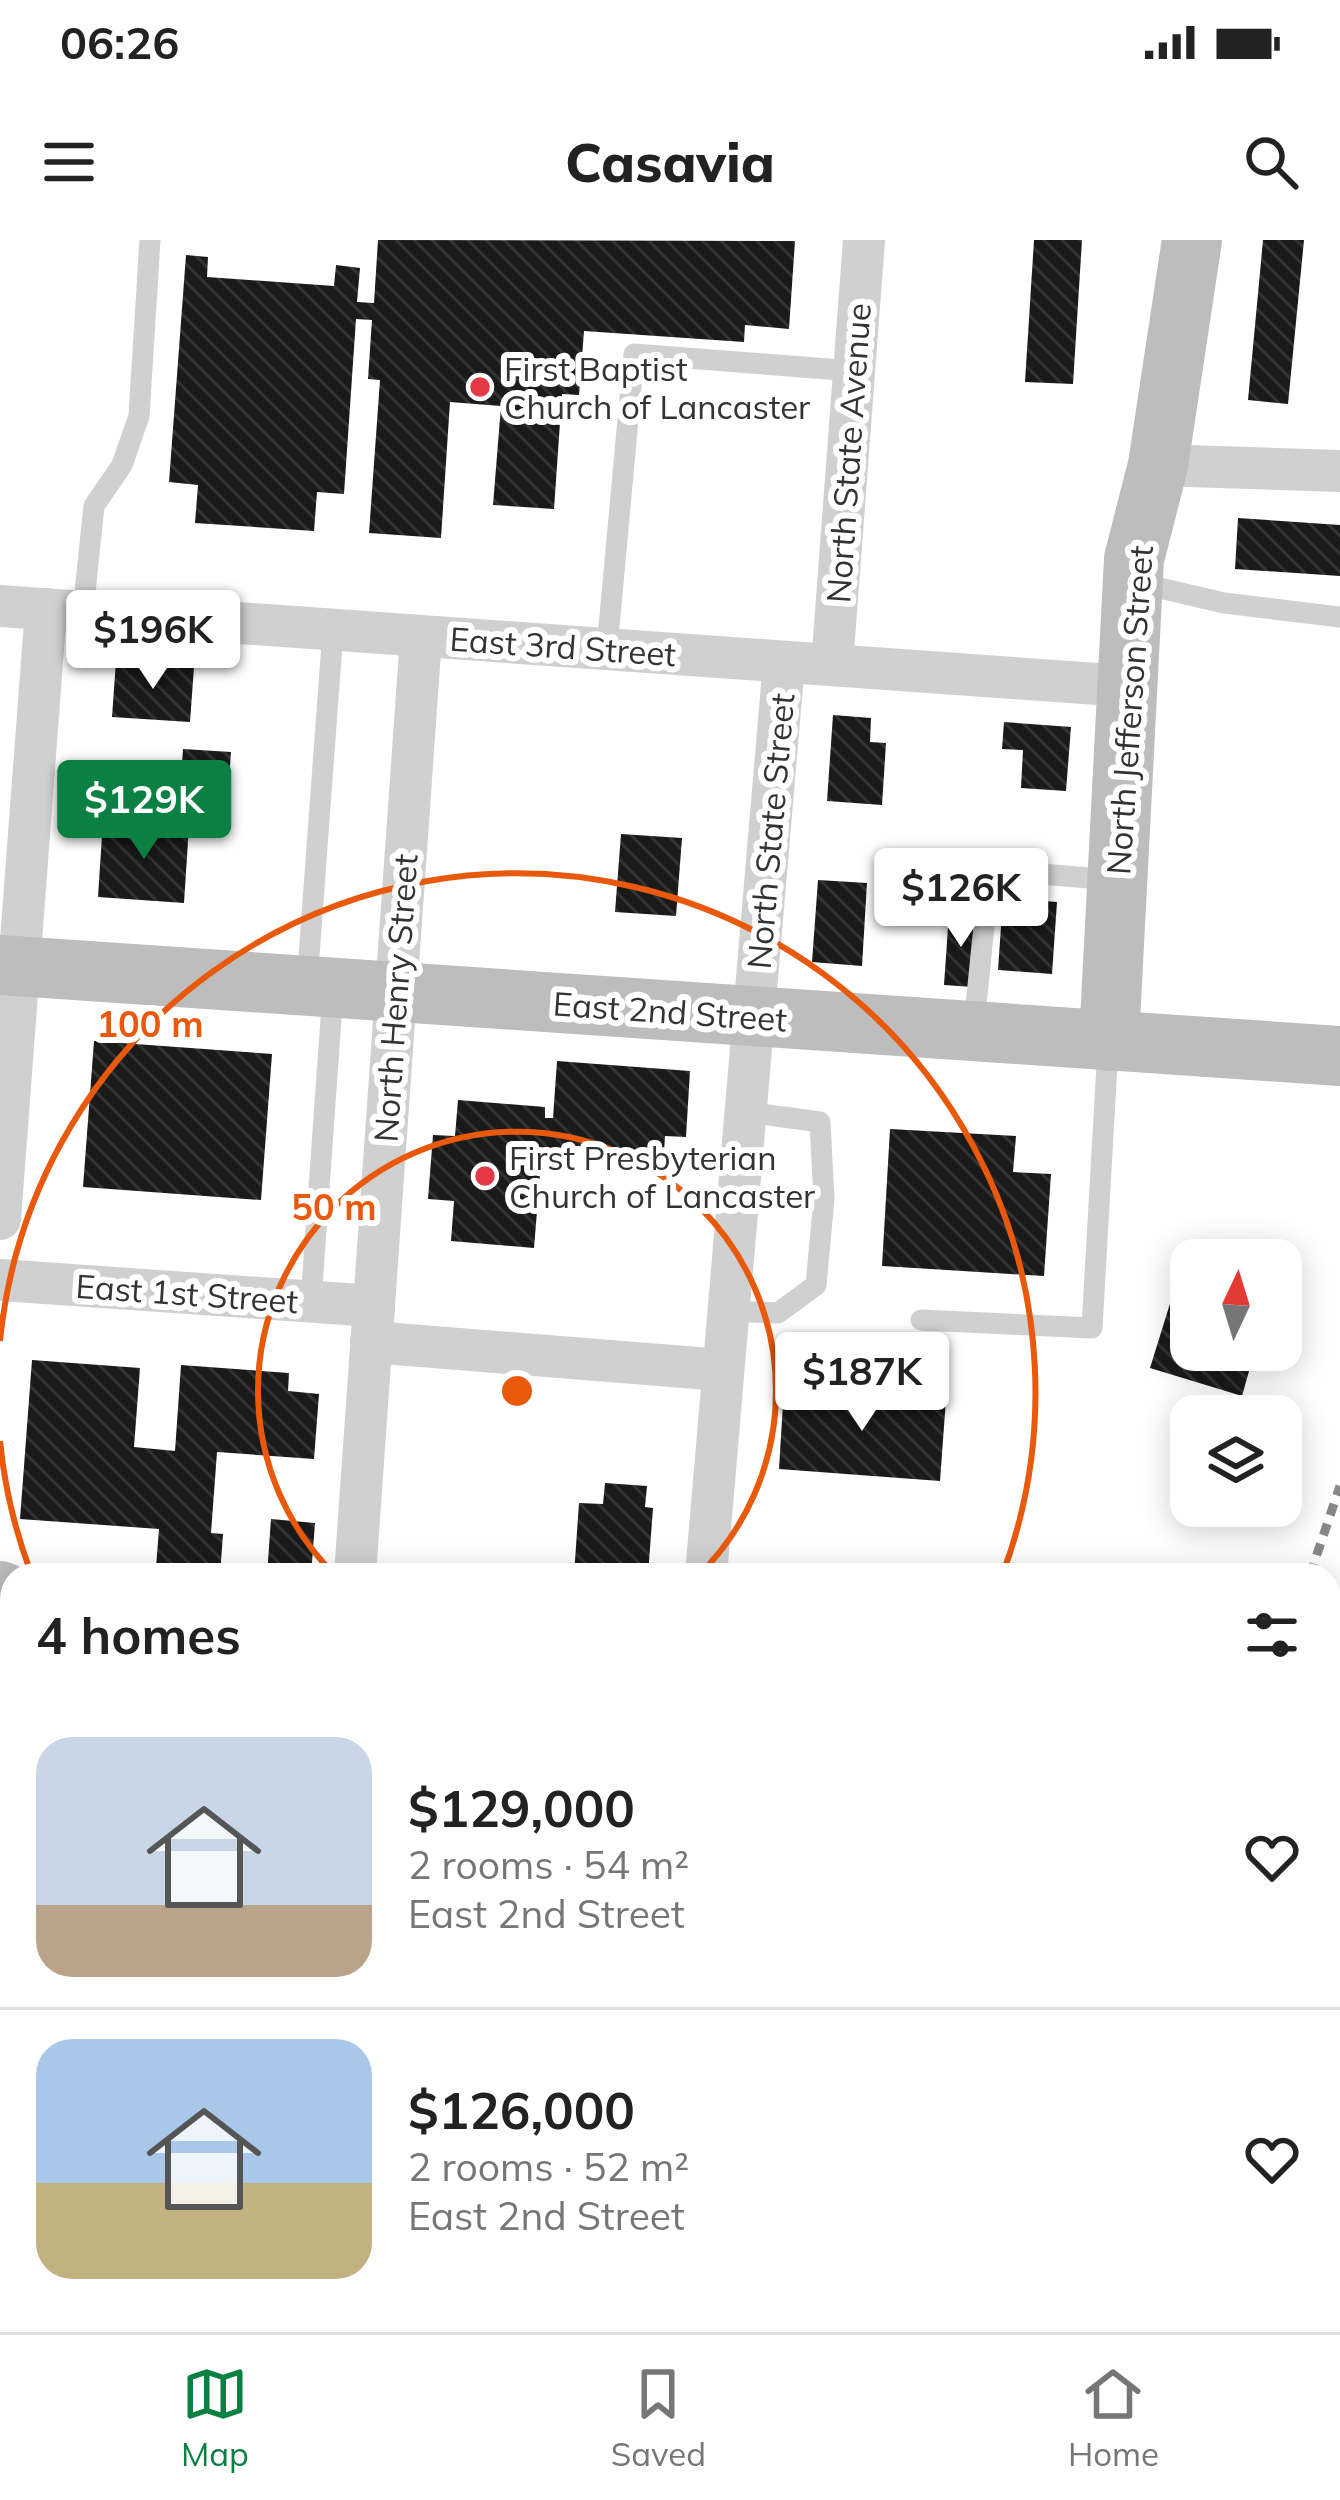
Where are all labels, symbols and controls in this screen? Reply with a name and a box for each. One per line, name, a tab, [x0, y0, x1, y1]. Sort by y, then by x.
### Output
text: 06:26	[60, 14, 179, 70]
text: Casavia	[565, 128, 775, 196]
icon: menu	[36, 129, 102, 195]
icon: search	[1238, 129, 1304, 195]
street label: North State Avenue	[817, 302, 879, 604]
place label: First Baptist Church of Lancaster	[504, 348, 810, 427]
marker: First Baptist Church of Lancaster	[467, 374, 493, 400]
street label: North Jefferson Street	[1097, 544, 1161, 876]
pin: $196K	[69, 590, 237, 692]
text: $196K	[93, 604, 213, 653]
street label: East 3rd Street	[449, 618, 677, 674]
street label: North State Street	[738, 691, 802, 971]
pin: $129K	[60, 760, 228, 862]
text: $129K	[84, 774, 204, 823]
pin: $126K	[877, 848, 1045, 950]
street label: North Henry Street	[364, 853, 426, 1143]
text: $126K	[901, 862, 1021, 911]
street label: East 2nd Street	[552, 982, 788, 1040]
text: 100 m	[96, 1001, 204, 1046]
place label: First Presbyterian Church of Lancaster	[509, 1137, 815, 1216]
marker: First Presbyterian Church of Lancaster	[472, 1163, 498, 1189]
text: 50 m	[291, 1184, 377, 1229]
north arrow	[1170, 1239, 1302, 1371]
map controls	[1170, 1239, 1302, 1527]
street label: East 1st Street	[74, 1265, 300, 1321]
pin: $187K	[778, 1332, 946, 1434]
text: $187K	[802, 1346, 922, 1395]
centre of rings	[496, 1370, 538, 1412]
button: layers	[1170, 1395, 1302, 1527]
icon: filters	[1239, 1602, 1305, 1668]
text: 4 homes	[36, 1603, 241, 1667]
text: $129,000	[408, 1776, 635, 1840]
icon: home	[132, 1785, 276, 1929]
icon: heart	[1239, 1824, 1305, 1890]
text: 2 rooms · 54 m²	[408, 1840, 689, 1889]
text: East 2nd Street	[408, 1889, 685, 1938]
text: $126,000	[408, 2078, 635, 2142]
icon: home	[132, 2087, 276, 2231]
icon: heart	[1239, 2126, 1305, 2192]
text: 2 rooms · 52 m²	[408, 2142, 689, 2191]
text: East 2nd Street	[408, 2191, 685, 2240]
tab: Map	[181, 2361, 249, 2474]
tab: Saved	[611, 2361, 706, 2474]
tab: Home	[1068, 2361, 1159, 2474]

